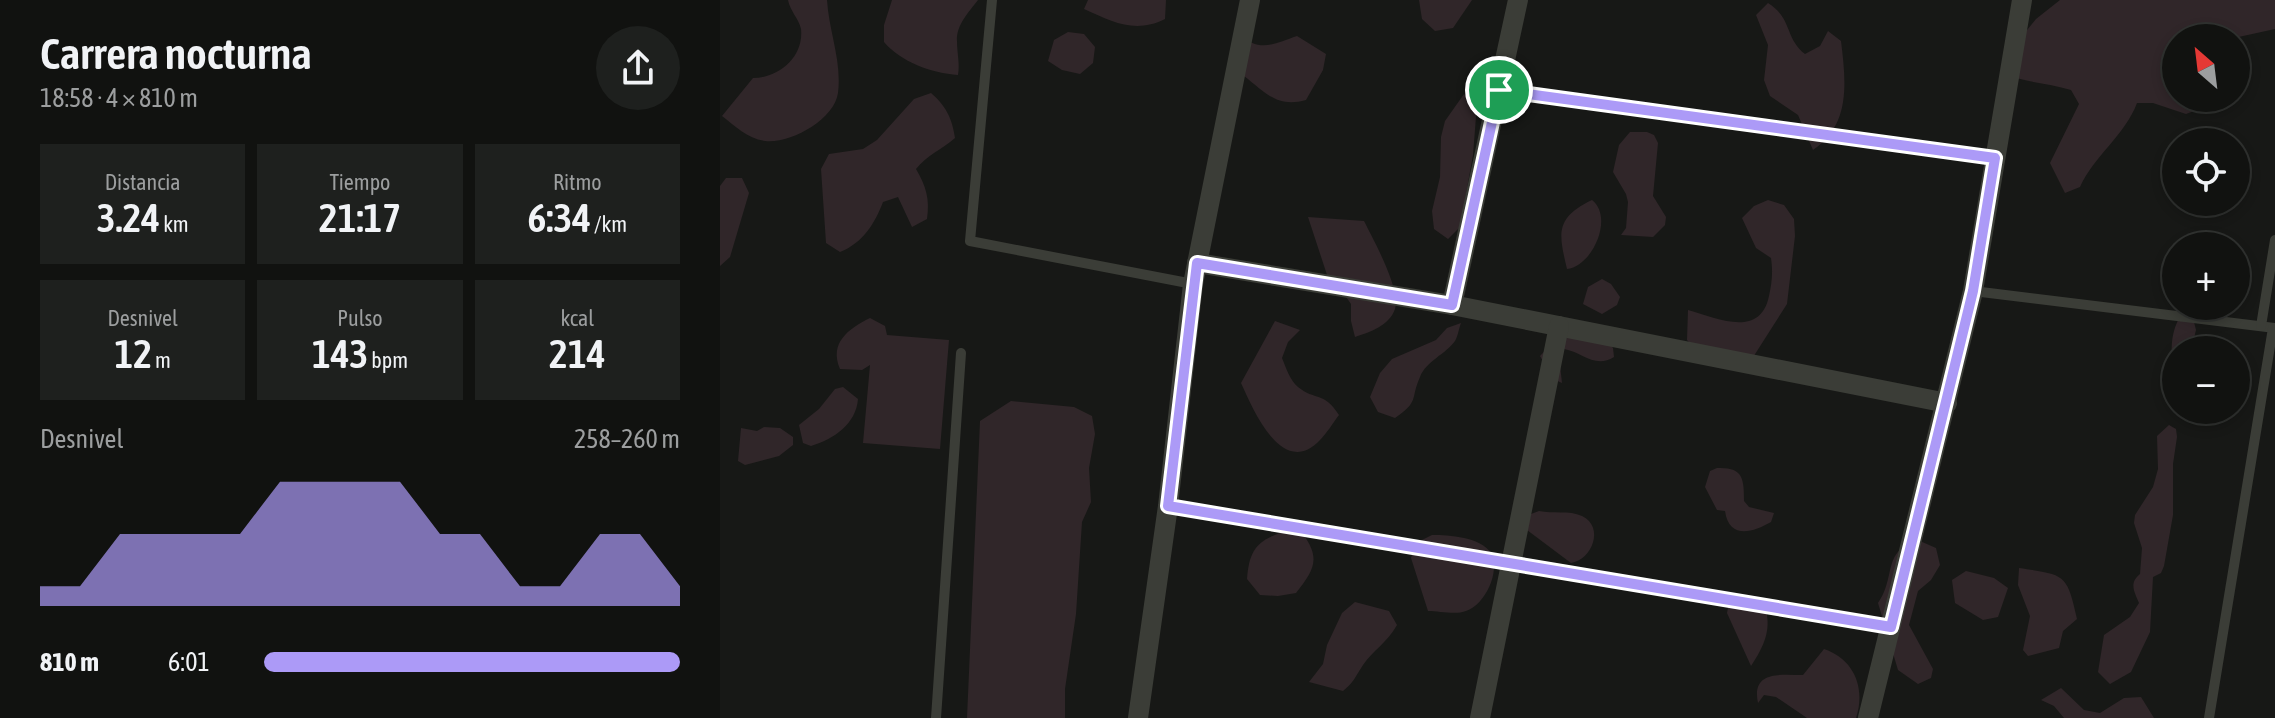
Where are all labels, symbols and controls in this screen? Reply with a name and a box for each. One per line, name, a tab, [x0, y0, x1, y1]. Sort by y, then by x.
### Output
north arrow	[2162, 24, 2250, 112]
map controls	[2162, 24, 2250, 424]
button: share	[596, 26, 680, 110]
text: Carrera nocturna	[40, 28, 312, 78]
pin	[1465, 56, 1533, 124]
icon: arrive	[1477, 68, 1521, 112]
text: 18:58 · 4 × 810 m	[40, 83, 198, 113]
button: locate	[2162, 128, 2250, 216]
text: Distancia	[105, 169, 181, 195]
text: Tiempo	[330, 169, 390, 195]
text: Ritmo	[553, 169, 602, 195]
text: 3.24	[97, 195, 160, 240]
text: 21:17	[319, 195, 401, 240]
text: 6:34	[528, 195, 591, 240]
text: km	[160, 211, 189, 237]
text: /km	[591, 211, 627, 237]
button: +	[2162, 232, 2250, 320]
text: Desnivel	[107, 305, 178, 331]
text: Pulso	[337, 305, 383, 331]
text: kcal	[561, 305, 594, 331]
text: 12	[114, 331, 152, 376]
text: 143	[312, 331, 368, 376]
text: 214	[549, 331, 606, 376]
button: −	[2162, 336, 2250, 424]
text: m	[152, 347, 171, 373]
text: bpm	[368, 347, 408, 373]
text: Desnivel	[40, 424, 123, 454]
text: 258–260 m	[574, 424, 680, 454]
text: 810 m	[40, 647, 99, 677]
text: 6:01	[168, 647, 210, 677]

